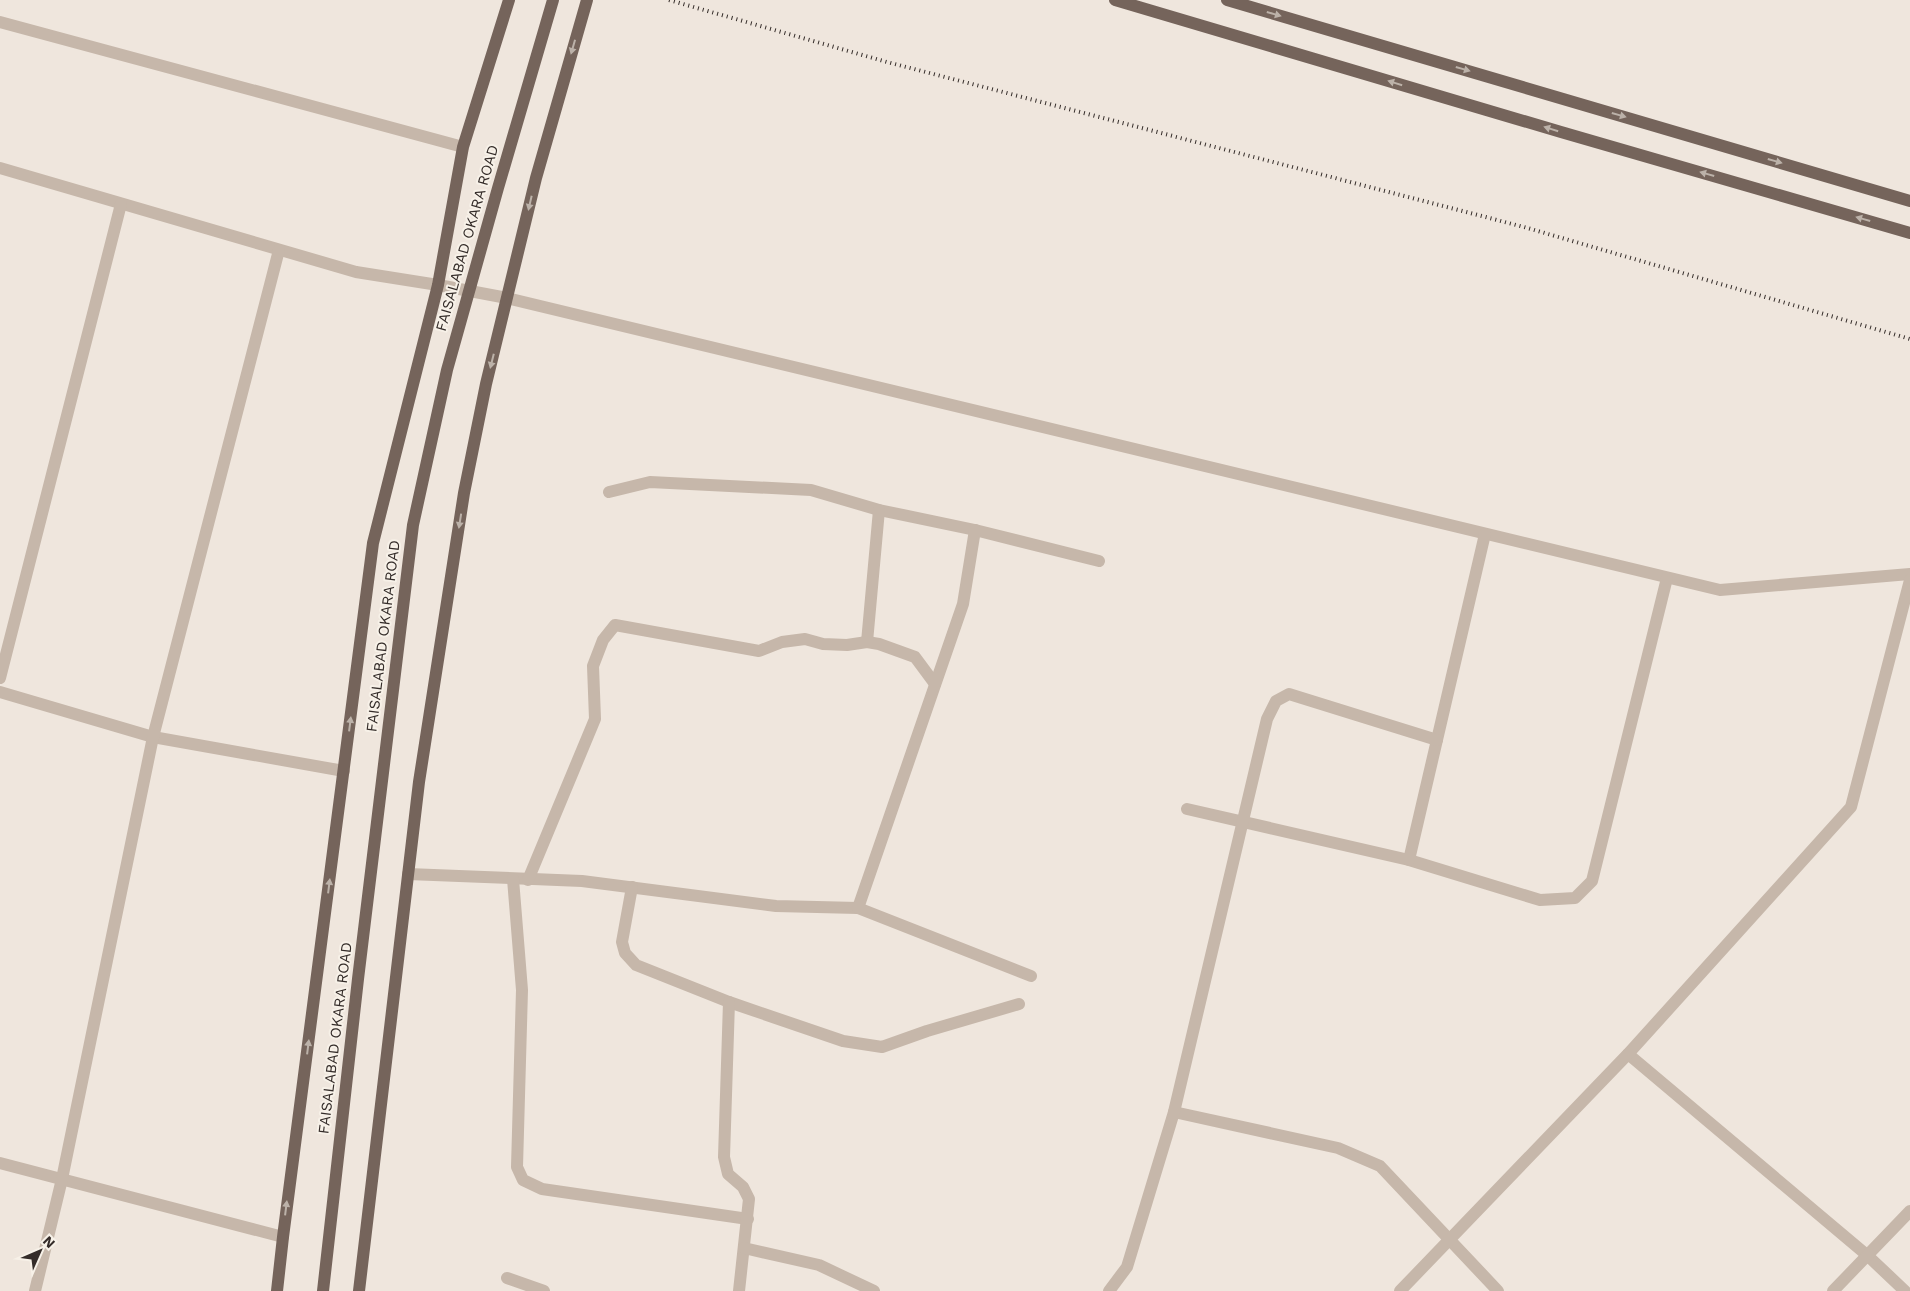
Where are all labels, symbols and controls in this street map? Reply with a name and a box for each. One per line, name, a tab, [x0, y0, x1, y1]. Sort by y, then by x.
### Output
one-way arrow	[1266, 10, 1281, 18]
one-way arrow	[569, 39, 577, 54]
one-way arrow	[1456, 66, 1471, 74]
one-way arrow	[1387, 79, 1402, 87]
one-way arrow	[1612, 112, 1627, 120]
one-way arrow	[1543, 125, 1558, 133]
street label: FAISALABAD OKARA ROAD	[432, 143, 502, 333]
one-way arrow	[1767, 157, 1782, 165]
one-way arrow	[1699, 170, 1714, 178]
one-way arrow	[526, 196, 534, 211]
one-way arrow	[1856, 215, 1871, 223]
one-way arrow	[488, 354, 496, 369]
one-way arrow	[455, 513, 463, 529]
street label: FAISALABAD OKARA ROAD	[362, 539, 404, 733]
one-way arrow	[346, 716, 354, 732]
one-way arrow	[325, 877, 333, 893]
street label: FAISALABAD OKARA ROAD	[314, 941, 356, 1135]
one-way arrow	[304, 1038, 312, 1054]
one-way arrow	[283, 1199, 291, 1215]
north arrow	[15, 1226, 65, 1276]
text: N	[40, 1232, 59, 1251]

